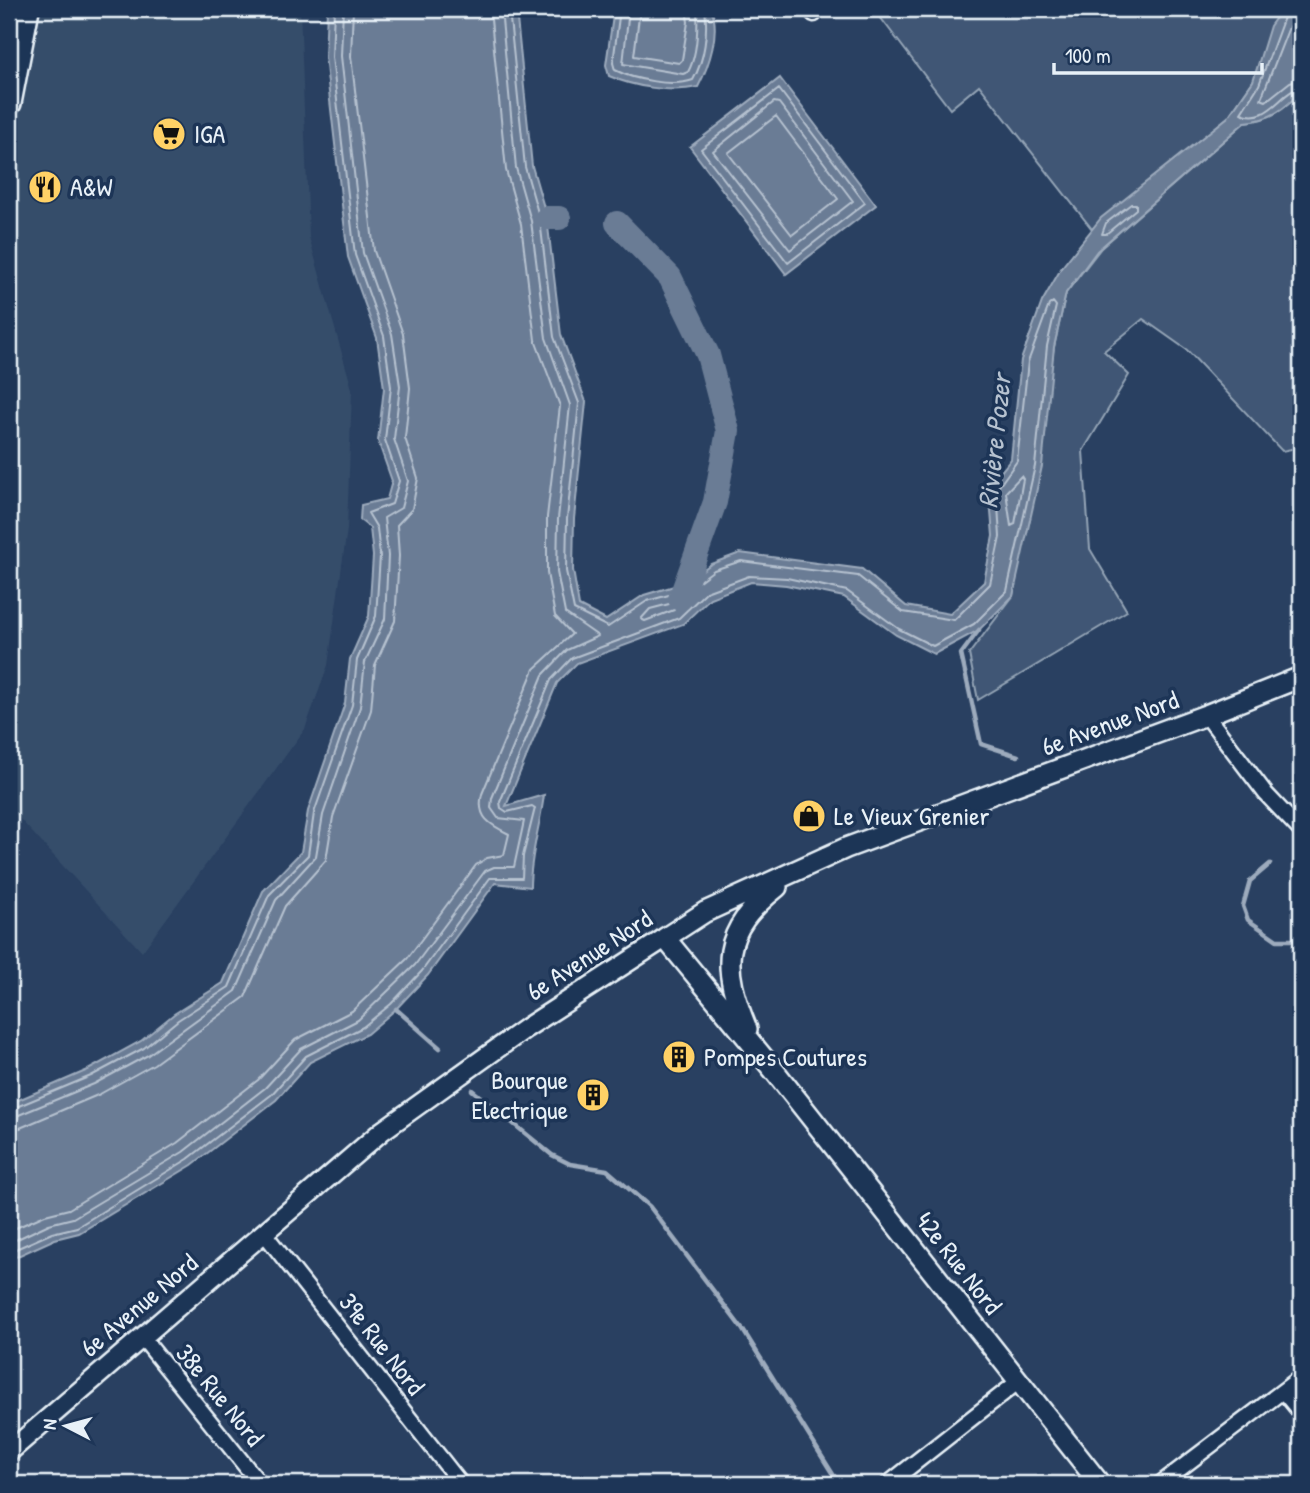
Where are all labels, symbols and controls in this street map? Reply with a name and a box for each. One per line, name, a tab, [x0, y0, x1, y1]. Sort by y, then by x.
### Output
scale bar	[1054, 32, 1263, 76]
text: 100 m	[1065, 41, 1111, 70]
supermarket icon: IGA	[150, 115, 188, 153]
place label: IGA	[194, 116, 226, 151]
restaurant icon: A&W	[26, 168, 64, 206]
place label: A&W	[70, 169, 112, 204]
water label: Rivière Pozer	[968, 369, 1020, 510]
street label: 6e Avenue Nord	[1037, 682, 1183, 763]
shop icon: Le Vieux Grenier	[790, 797, 828, 835]
place label: Le Vieux Grenier	[834, 798, 990, 833]
street label: 6e Avenue Nord	[519, 901, 658, 1008]
building icon: Pompes Coutures	[660, 1038, 698, 1076]
place label: Pompes Coutures	[704, 1039, 867, 1074]
place label: Bourque Electrique	[472, 1062, 568, 1127]
building icon: Bourque Electrique	[574, 1076, 612, 1114]
street label: 42e Rue Nord	[908, 1204, 1011, 1321]
street label: 6e Avenue Nord	[73, 1245, 205, 1364]
street label: 39e Rue Nord	[332, 1285, 433, 1402]
street label: 38e Rue Nord	[168, 1336, 272, 1453]
north arrow	[32, 1392, 102, 1462]
text: N	[36, 1418, 63, 1431]

